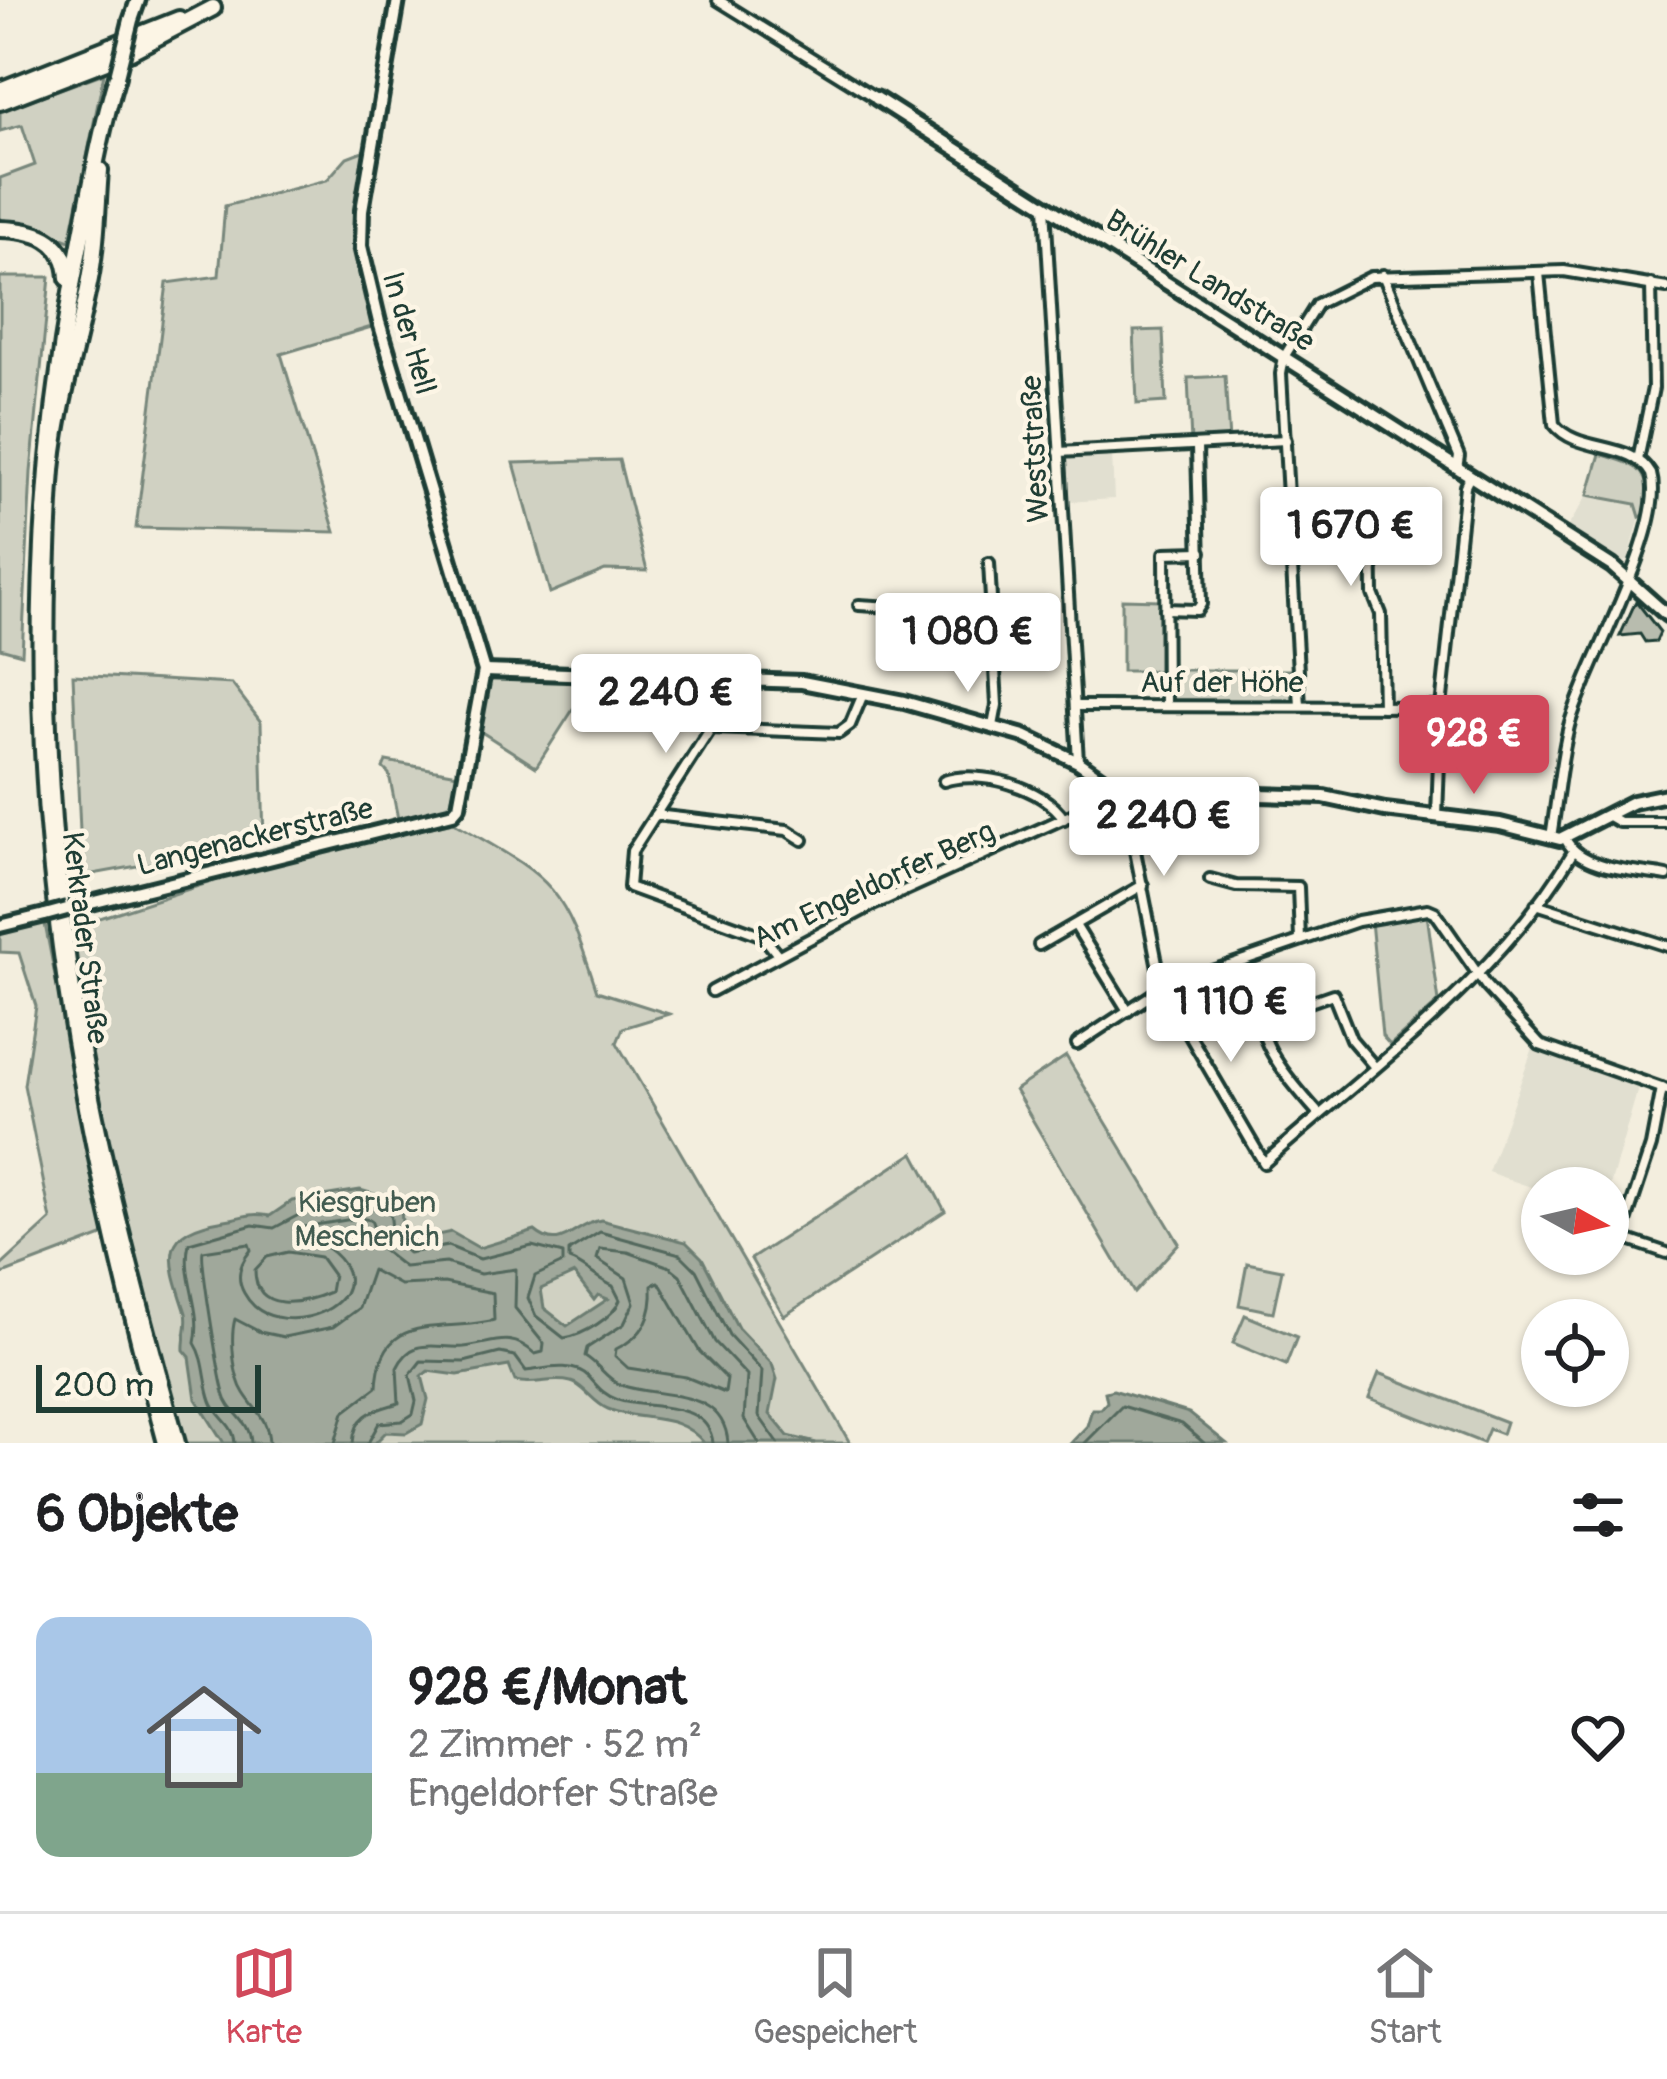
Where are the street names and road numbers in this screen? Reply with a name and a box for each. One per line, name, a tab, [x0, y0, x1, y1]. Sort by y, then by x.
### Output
street label: Brühler Landstraße	[1099, 202, 1321, 360]
street label: In der Hell	[374, 267, 444, 399]
street label: Weststraße	[1013, 374, 1057, 523]
street label: Auf der Höhe	[1140, 664, 1304, 701]
street label: Langenackerstraße	[133, 790, 377, 884]
street label: Am Engeldorfer Berg	[747, 813, 1001, 957]
street label: Kerkrader Straße	[54, 830, 116, 1046]

